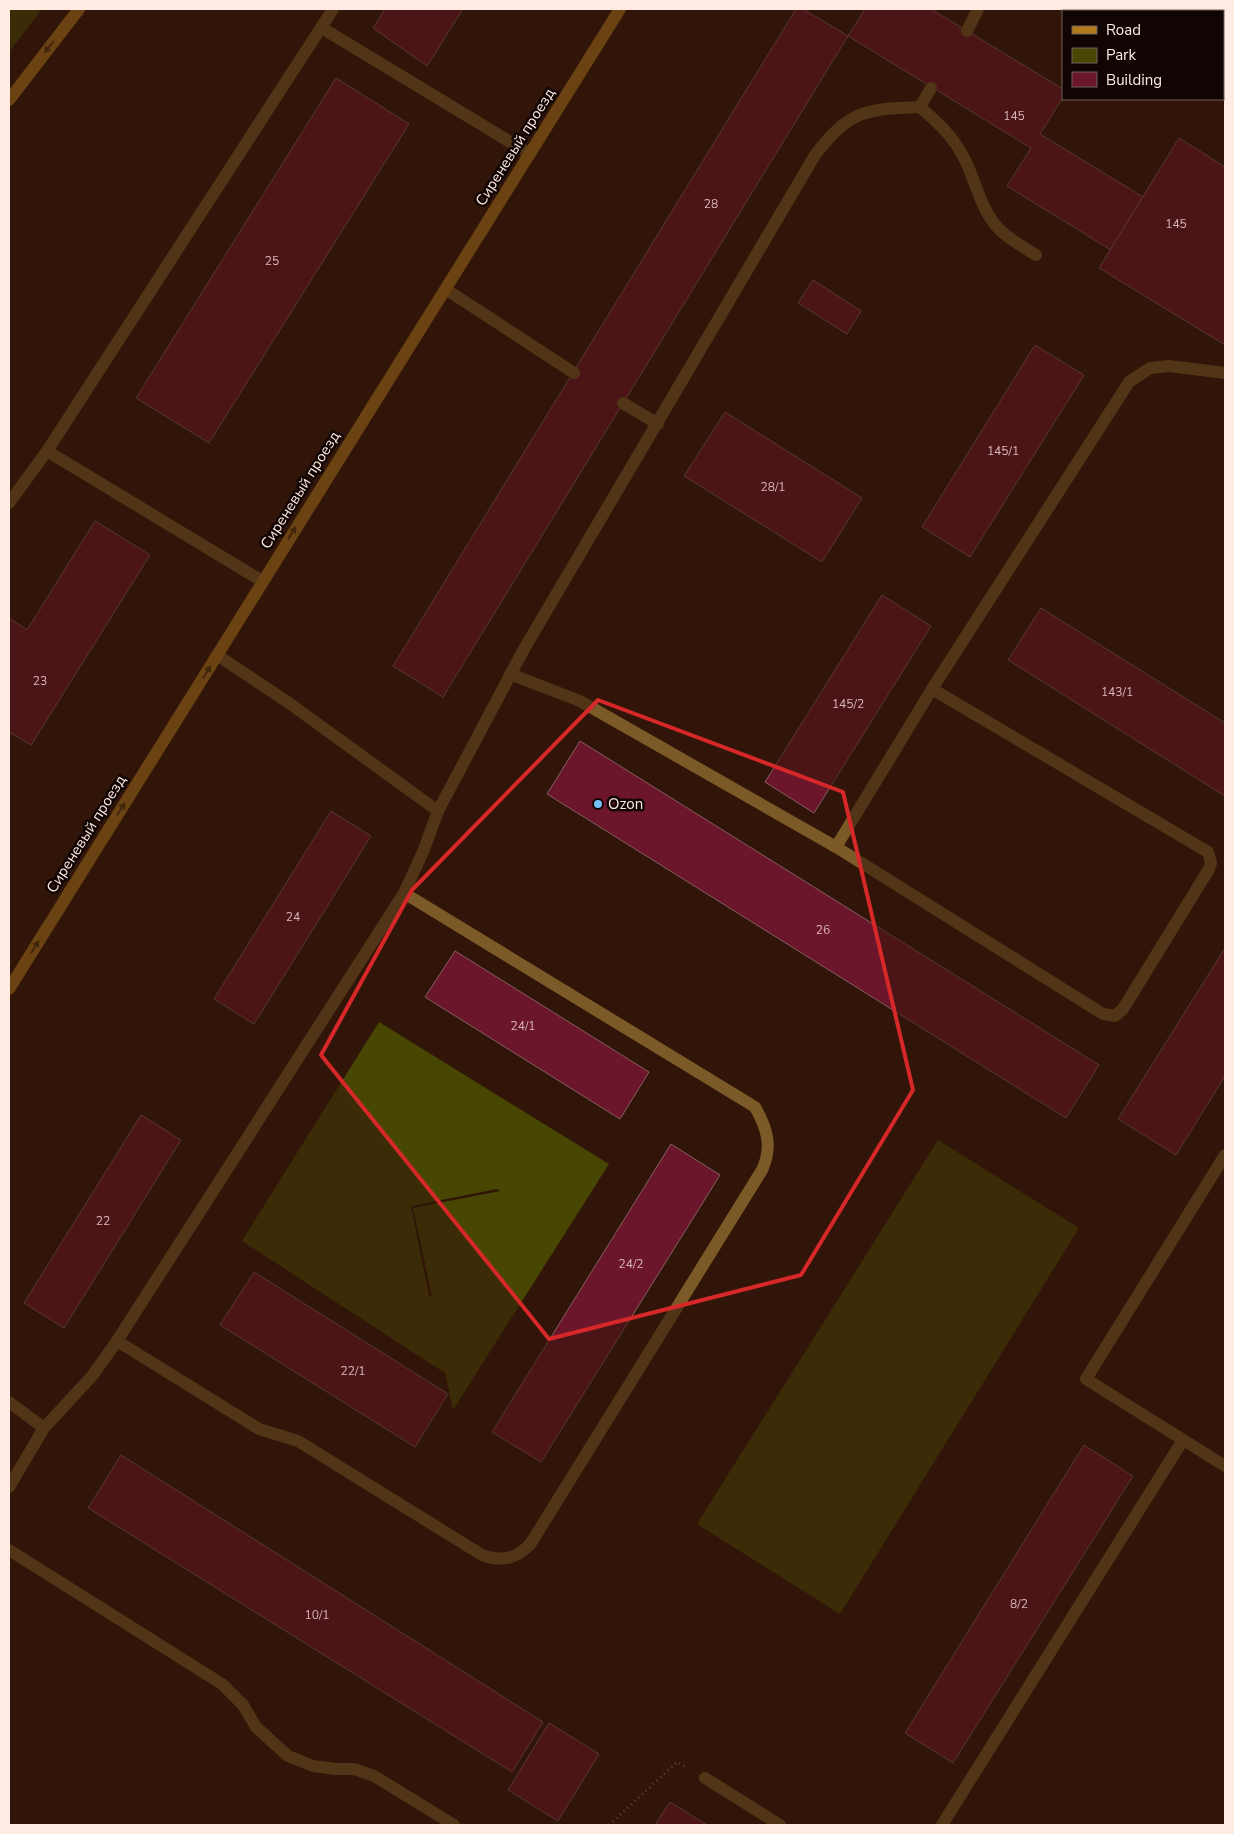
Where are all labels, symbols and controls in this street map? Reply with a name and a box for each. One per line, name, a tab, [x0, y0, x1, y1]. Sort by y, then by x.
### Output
legend	[1062, 10, 1224, 100]
text: Road	[1106, 20, 1141, 40]
one-way arrow	[44, 40, 54, 54]
text: Park	[1106, 45, 1136, 65]
text: Building	[1106, 70, 1162, 90]
street label: Сиреневый проезд	[471, 84, 559, 210]
house number: 145	[1003, 108, 1025, 124]
house number: 28	[704, 196, 718, 212]
house number: 145	[1165, 216, 1187, 232]
house number: 25	[265, 253, 279, 269]
street label: Сиреневый проезд	[256, 427, 344, 553]
house number: 145/1	[987, 443, 1019, 459]
house number: 28/1	[761, 479, 786, 495]
one-way arrow	[287, 527, 297, 540]
one-way arrow	[202, 665, 211, 678]
house number: 23	[33, 673, 47, 689]
house number: 143/1	[1101, 684, 1133, 700]
house number: 145/2	[832, 696, 864, 712]
street label: Сиреневый проезд	[42, 771, 130, 897]
place label: Ozon	[608, 794, 643, 814]
marker: Ozon	[592, 798, 604, 810]
one-way arrow	[116, 803, 125, 816]
house number: 24	[286, 909, 300, 925]
house number: 26	[816, 922, 830, 938]
one-way arrow	[30, 941, 39, 954]
house number: 24/1	[511, 1018, 536, 1034]
house number: 22	[96, 1213, 110, 1229]
house number: 24/2	[619, 1256, 644, 1272]
house number: 22/1	[341, 1363, 366, 1379]
house number: 8/2	[1010, 1596, 1028, 1612]
house number: 10/1	[305, 1607, 330, 1623]

